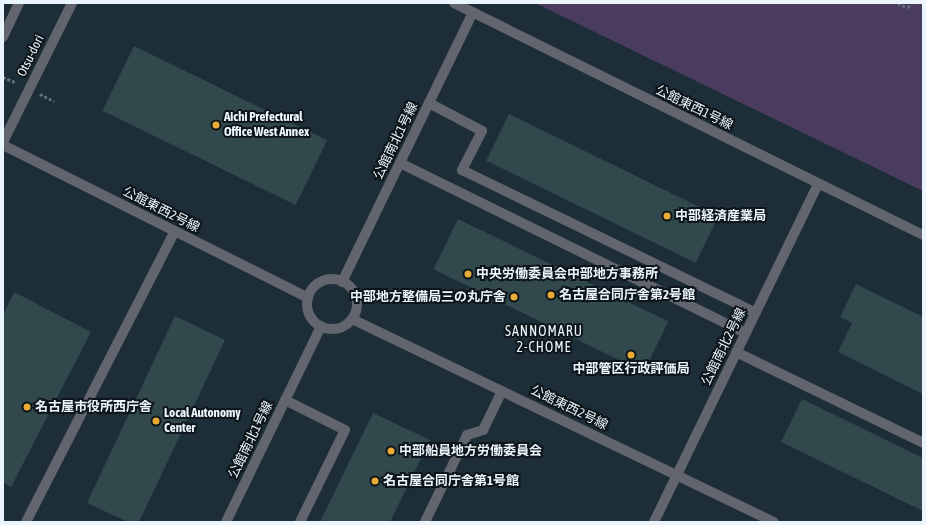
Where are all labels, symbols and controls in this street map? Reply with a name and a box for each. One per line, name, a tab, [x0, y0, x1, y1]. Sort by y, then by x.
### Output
street label: Otsu-dori	[14, 33, 48, 79]
street label: 公館東西1号線	[653, 83, 735, 133]
street label: 公館南北1号線	[371, 100, 421, 182]
place label: Aichi Prefectural Office West Annex	[224, 110, 309, 141]
marker: Aichi Prefectural Office West Annex	[211, 120, 221, 130]
street label: 公館東西2号線	[120, 184, 202, 236]
place label: 中部経済産業局	[675, 208, 766, 224]
marker: 中部経済産業局	[662, 211, 672, 221]
place label: 中央労働委員会中部地方事務所	[476, 266, 658, 282]
marker: 中央労働委員会中部地方事務所	[463, 269, 473, 279]
place label: 名古屋合同庁舎第2号館	[559, 287, 695, 303]
place label: 中部地方整備局三の丸庁舎	[350, 289, 506, 305]
marker: 名古屋合同庁舎第2号館	[546, 290, 556, 300]
marker: 中部地方整備局三の丸庁舎	[509, 292, 519, 302]
street label: 公館南北2号線	[699, 306, 749, 388]
district label: SANNOMARU 2-CHOME	[505, 323, 583, 356]
marker: 中部管区行政評価局	[626, 350, 636, 360]
place label: 中部管区行政評価局	[573, 361, 689, 377]
street label: 公館東西2号線	[528, 383, 610, 433]
place label: 名古屋市役所西庁舎	[35, 399, 152, 415]
street label: 公館南北1号線	[226, 399, 276, 481]
marker: 名古屋市役所西庁舎	[22, 402, 32, 412]
place label: Local Autonomy Center	[164, 406, 241, 437]
marker: Local Autonomy Center	[151, 416, 161, 426]
place label: 中部船員地方労働委員会	[399, 443, 542, 459]
marker: 中部船員地方労働委員会	[386, 446, 396, 456]
place label: 名古屋合同庁舎第1号館	[383, 473, 519, 489]
marker: 名古屋合同庁舎第1号館	[370, 476, 380, 486]

